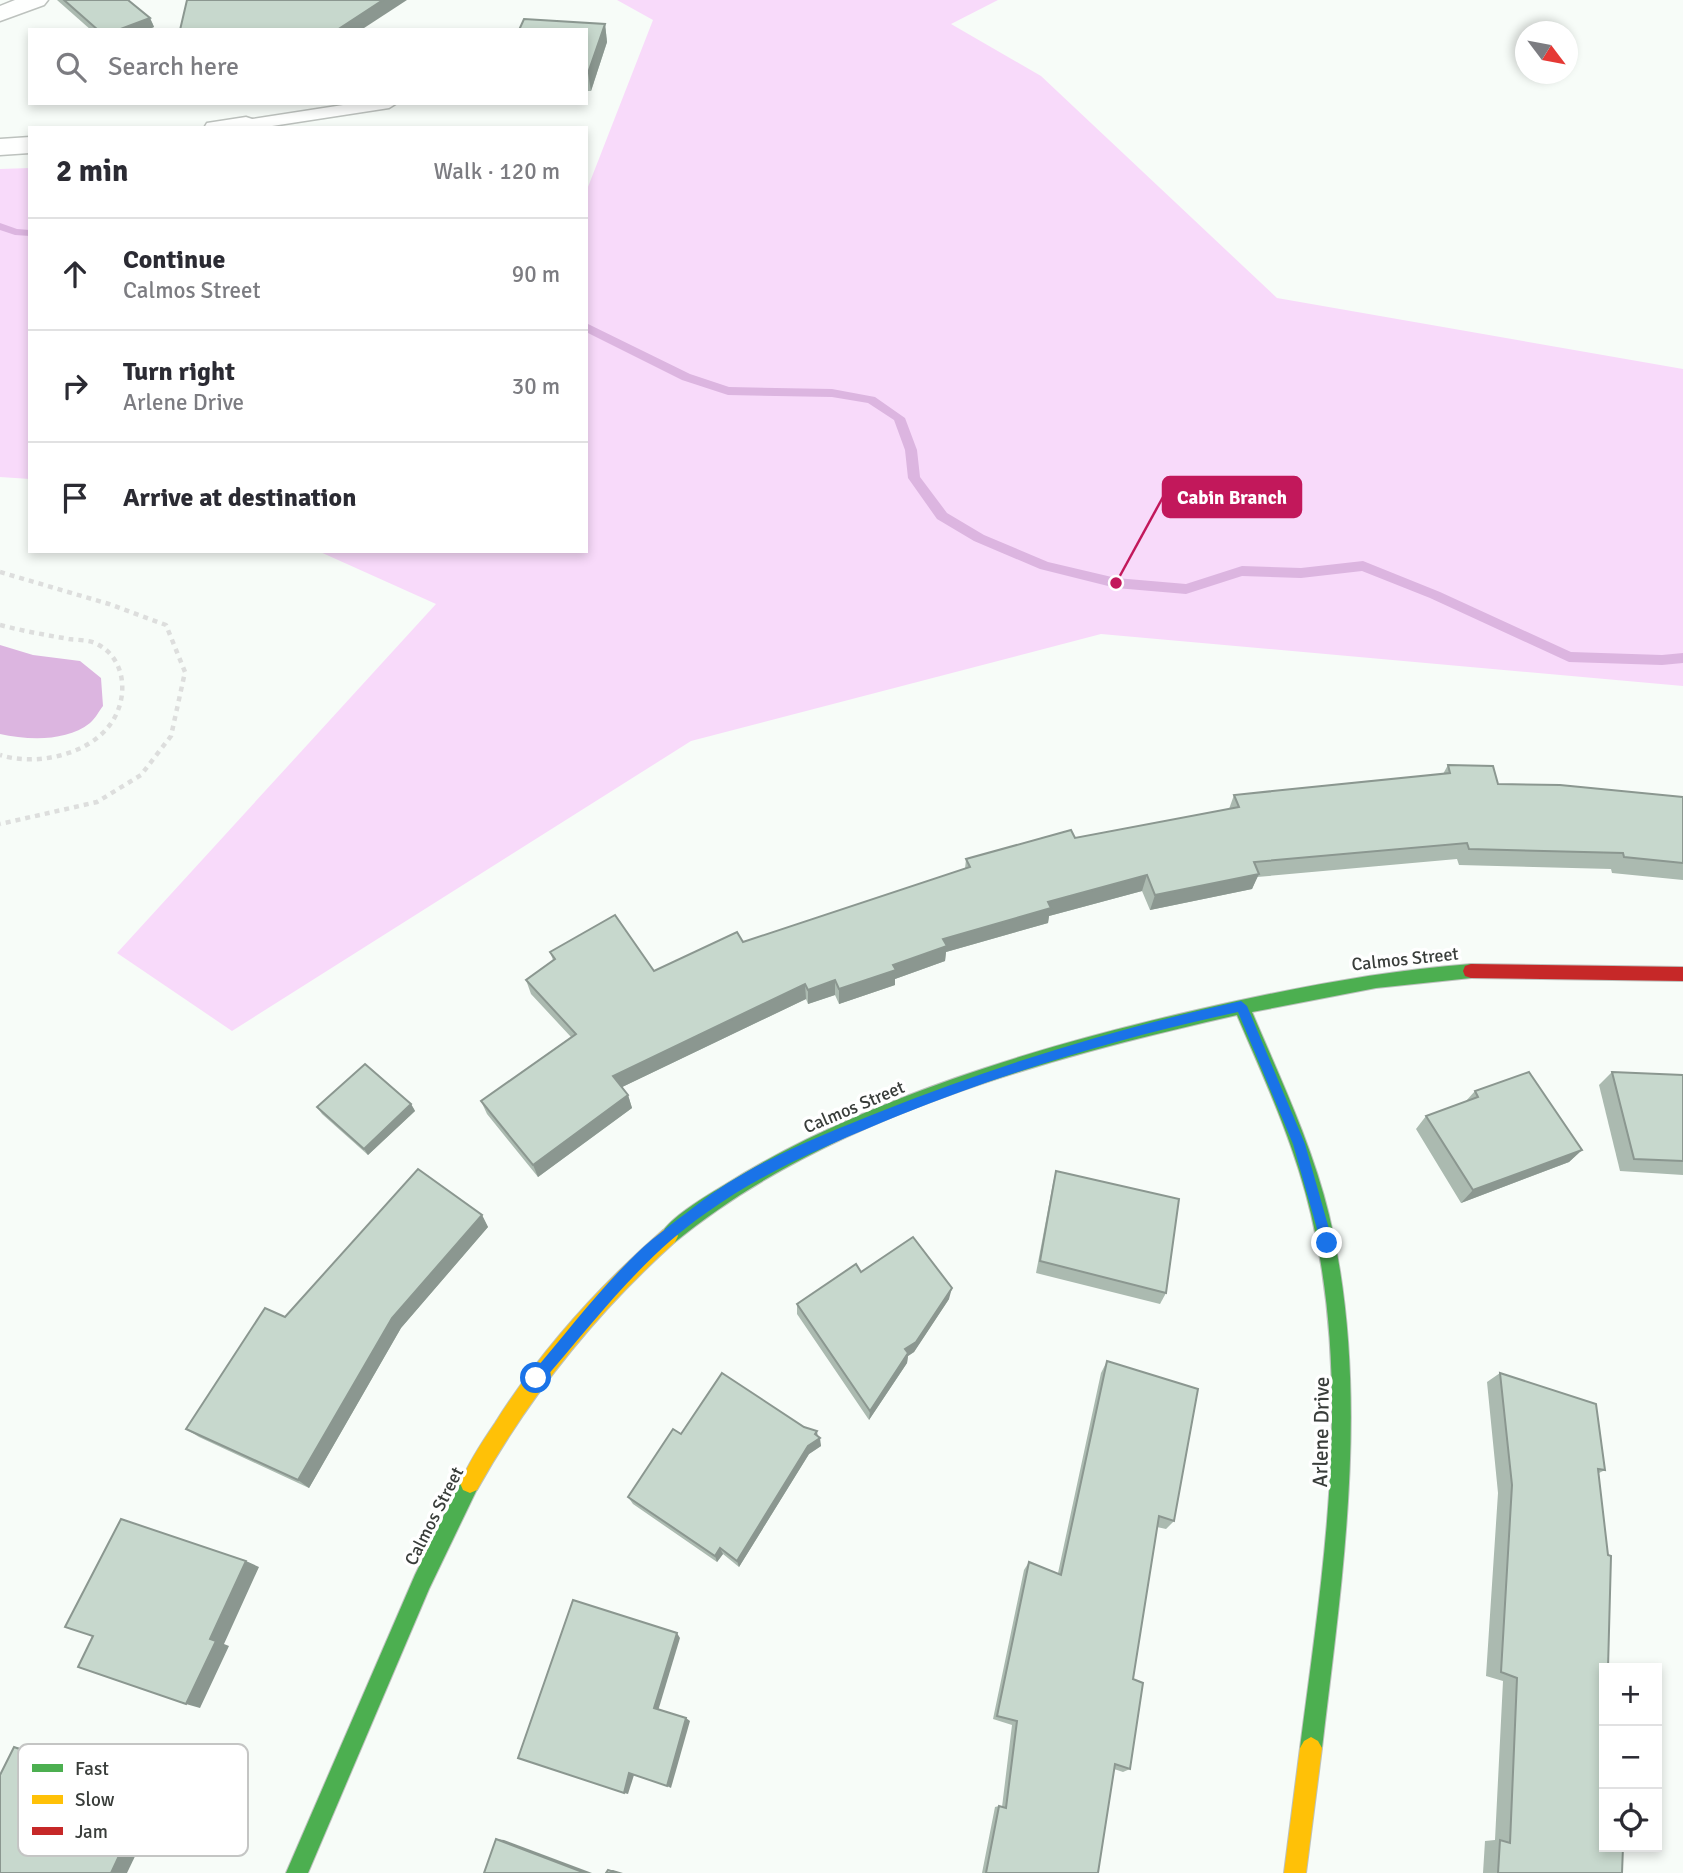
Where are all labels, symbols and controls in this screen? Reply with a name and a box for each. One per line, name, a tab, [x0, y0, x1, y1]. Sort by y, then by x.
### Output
north arrow	[1515, 21, 1578, 84]
search box	[28, 28, 588, 105]
icon: search	[52, 48, 90, 86]
text: Search here	[108, 51, 239, 83]
text: 2 min	[56, 153, 128, 190]
text: Walk · 120 m	[434, 157, 560, 186]
text: Continue	[123, 244, 225, 276]
icon: ahead	[56, 255, 94, 293]
text: 90 m	[512, 260, 560, 289]
text: Calmos Street	[123, 276, 260, 305]
text: Turn right	[123, 356, 235, 388]
icon: right	[56, 367, 94, 405]
text: 30 m	[512, 372, 560, 401]
text: Arlene Drive	[123, 388, 244, 417]
callout: Cabin Branch	[1163, 477, 1301, 517]
icon: arrive	[56, 479, 94, 517]
text: Arrive at destination	[123, 482, 356, 514]
text: Cabin Branch	[1177, 486, 1287, 510]
street label: Calmos Street	[1350, 942, 1460, 976]
street label: Calmos Street	[800, 1076, 908, 1138]
route end	[1311, 1227, 1342, 1258]
route start	[520, 1362, 551, 1393]
street label: Arlene Drive	[1307, 1376, 1335, 1488]
street label: Calmos Street	[400, 1463, 468, 1569]
map controls	[1599, 1663, 1662, 1852]
button: +	[1599, 1663, 1662, 1726]
button: −	[1599, 1726, 1662, 1789]
legend	[18, 1744, 248, 1856]
text: Fast	[75, 1757, 109, 1781]
text: Slow	[75, 1788, 115, 1812]
button: locate	[1599, 1789, 1662, 1852]
text: Jam	[75, 1820, 108, 1844]

